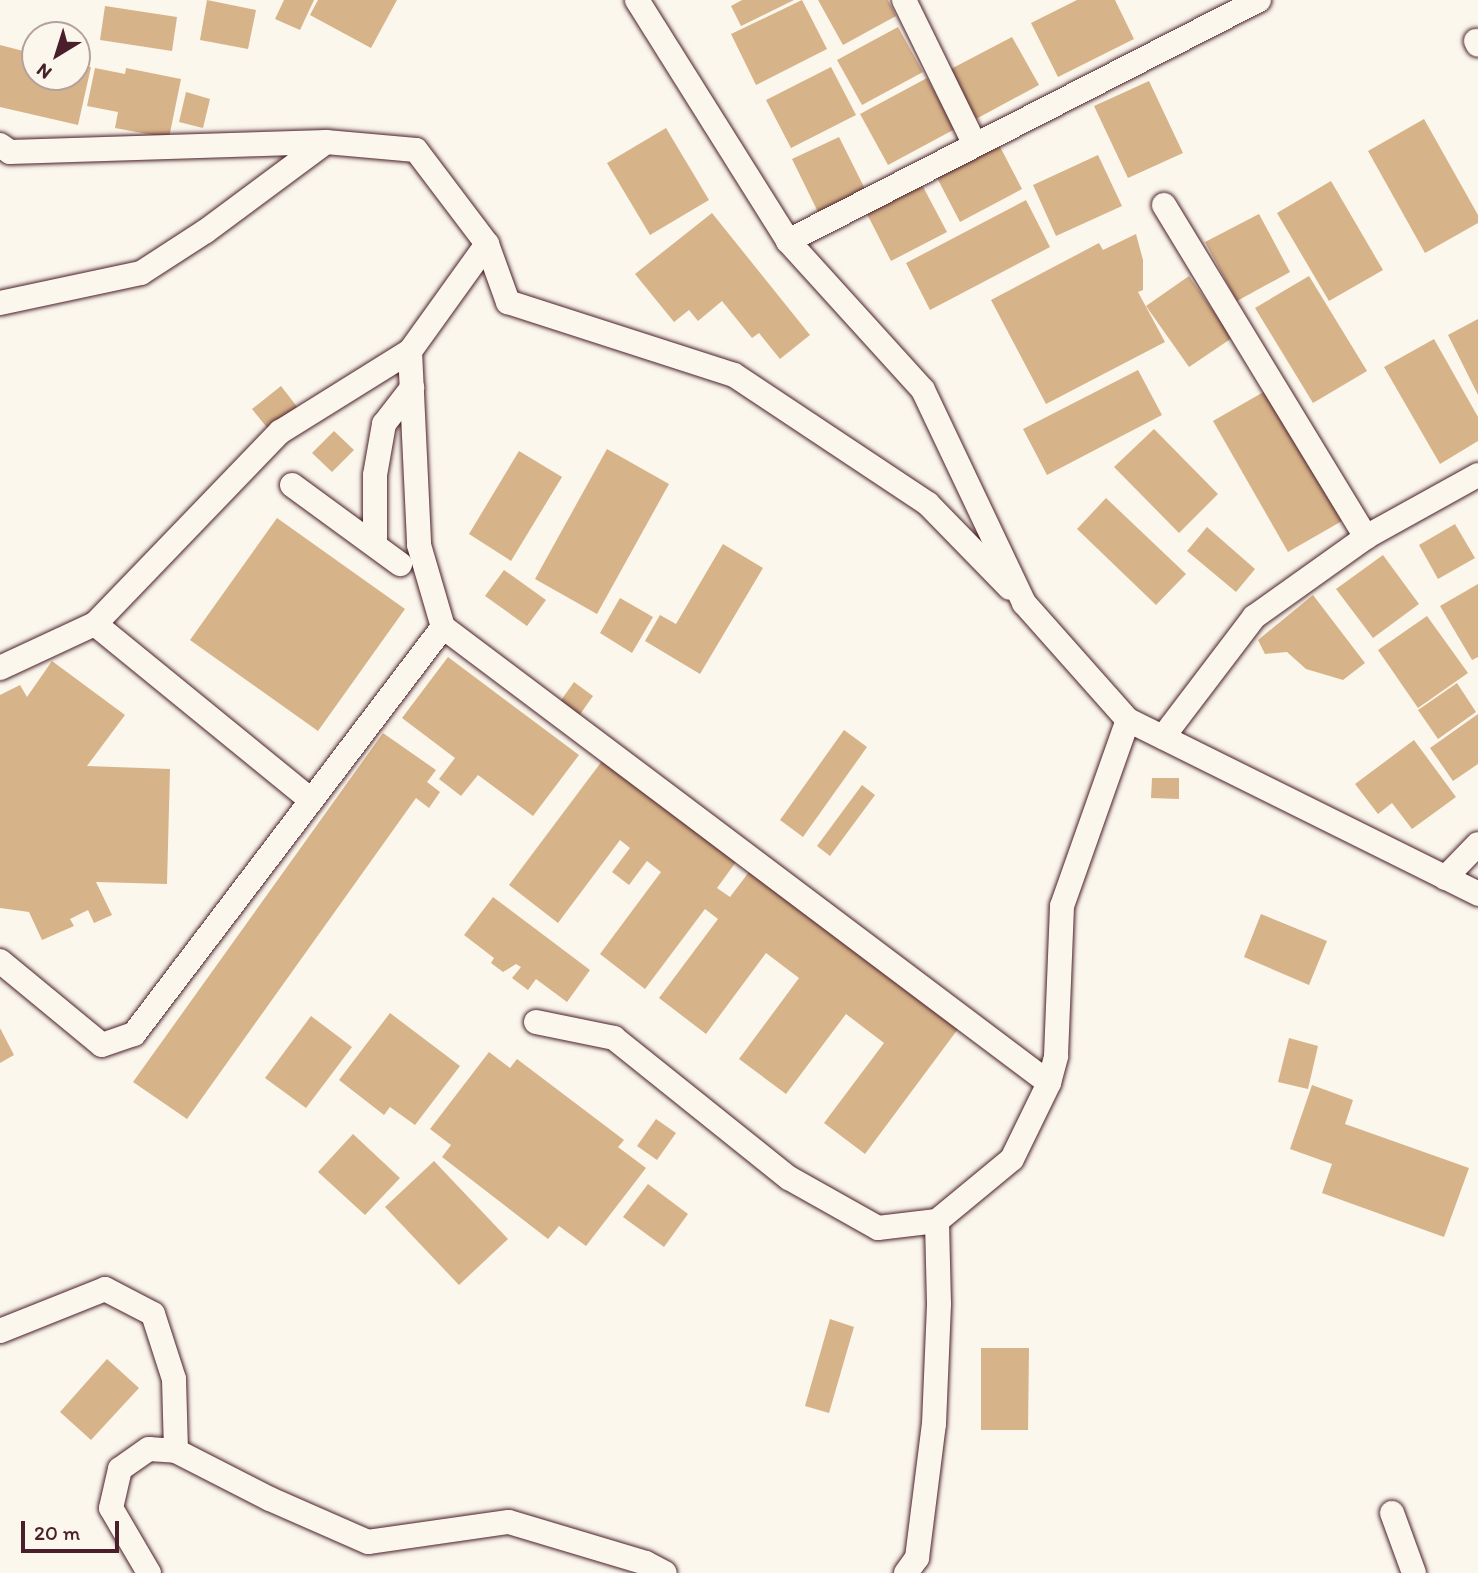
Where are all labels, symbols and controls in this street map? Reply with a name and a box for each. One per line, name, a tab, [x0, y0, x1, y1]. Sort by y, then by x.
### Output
north arrow	[21, 21, 91, 91]
text: N	[32, 58, 56, 84]
scale bar	[24, 1506, 122, 1550]
text: 20 m	[34, 1520, 80, 1545]

